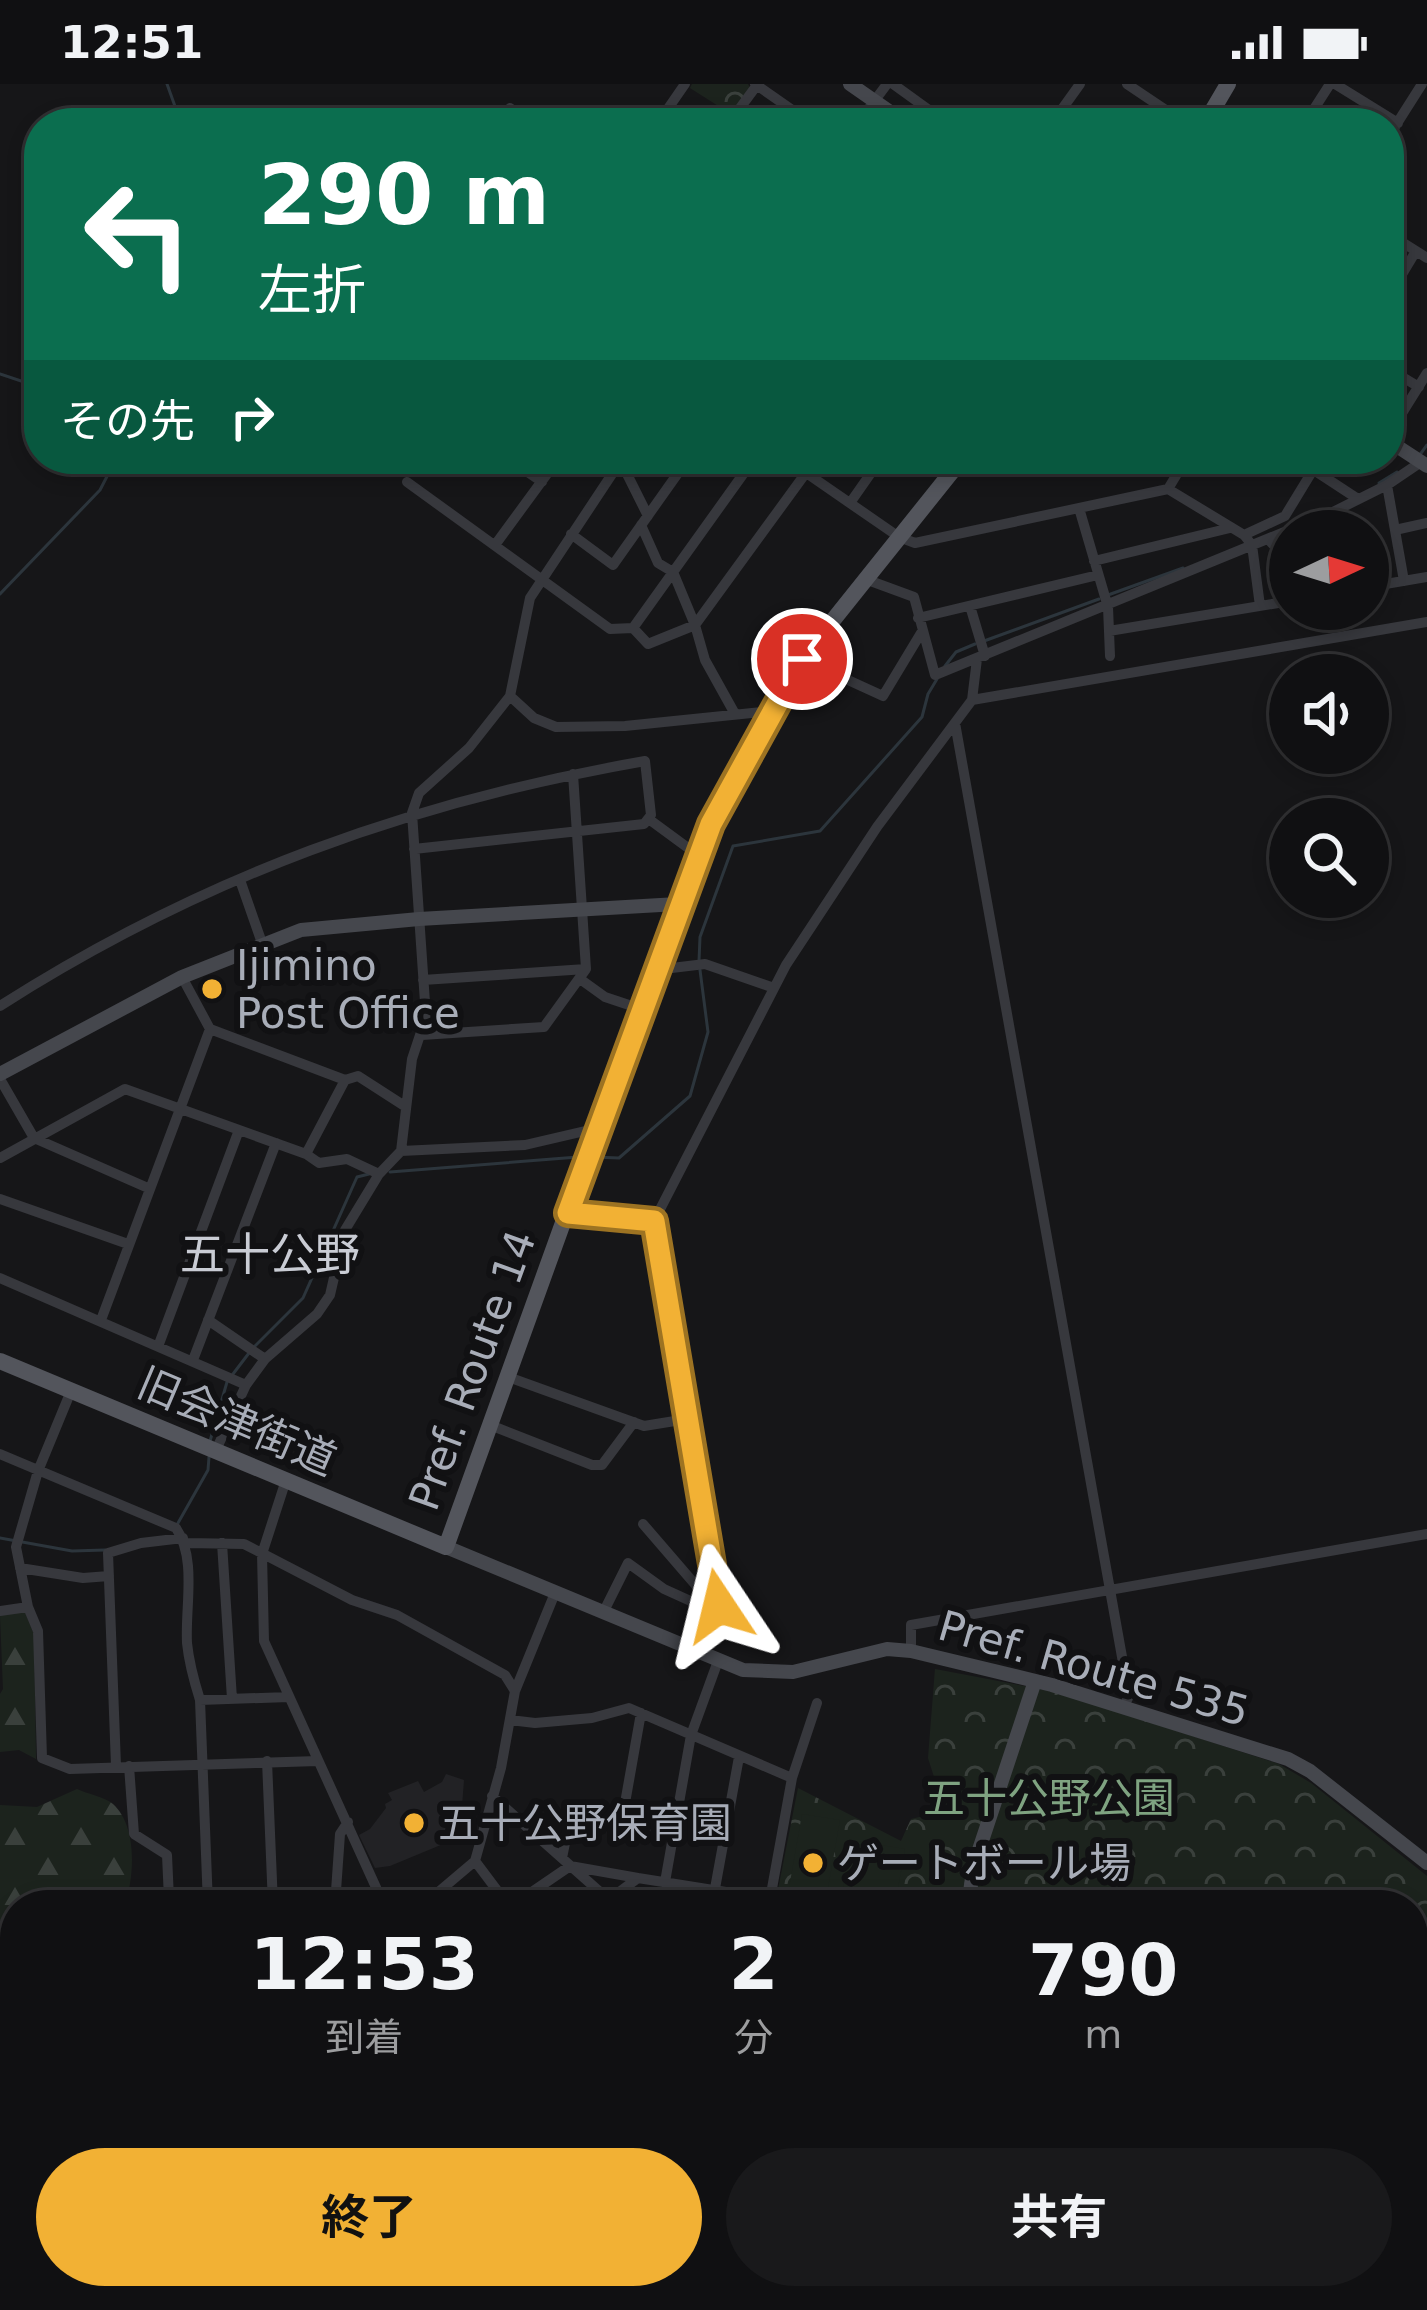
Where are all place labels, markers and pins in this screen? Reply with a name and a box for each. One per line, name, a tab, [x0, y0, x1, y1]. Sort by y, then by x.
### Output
pin	[751, 608, 853, 710]
place label: Ijimino Post Office	[236, 941, 460, 1038]
marker: Ijimino Post Office	[199, 976, 225, 1002]
place label: 五十公野保育園	[438, 1799, 732, 1848]
marker: 五十公野保育園	[401, 1810, 427, 1836]
place label: ゲートボール場	[837, 1839, 1131, 1888]
marker: ゲートボール場	[800, 1850, 826, 1876]

